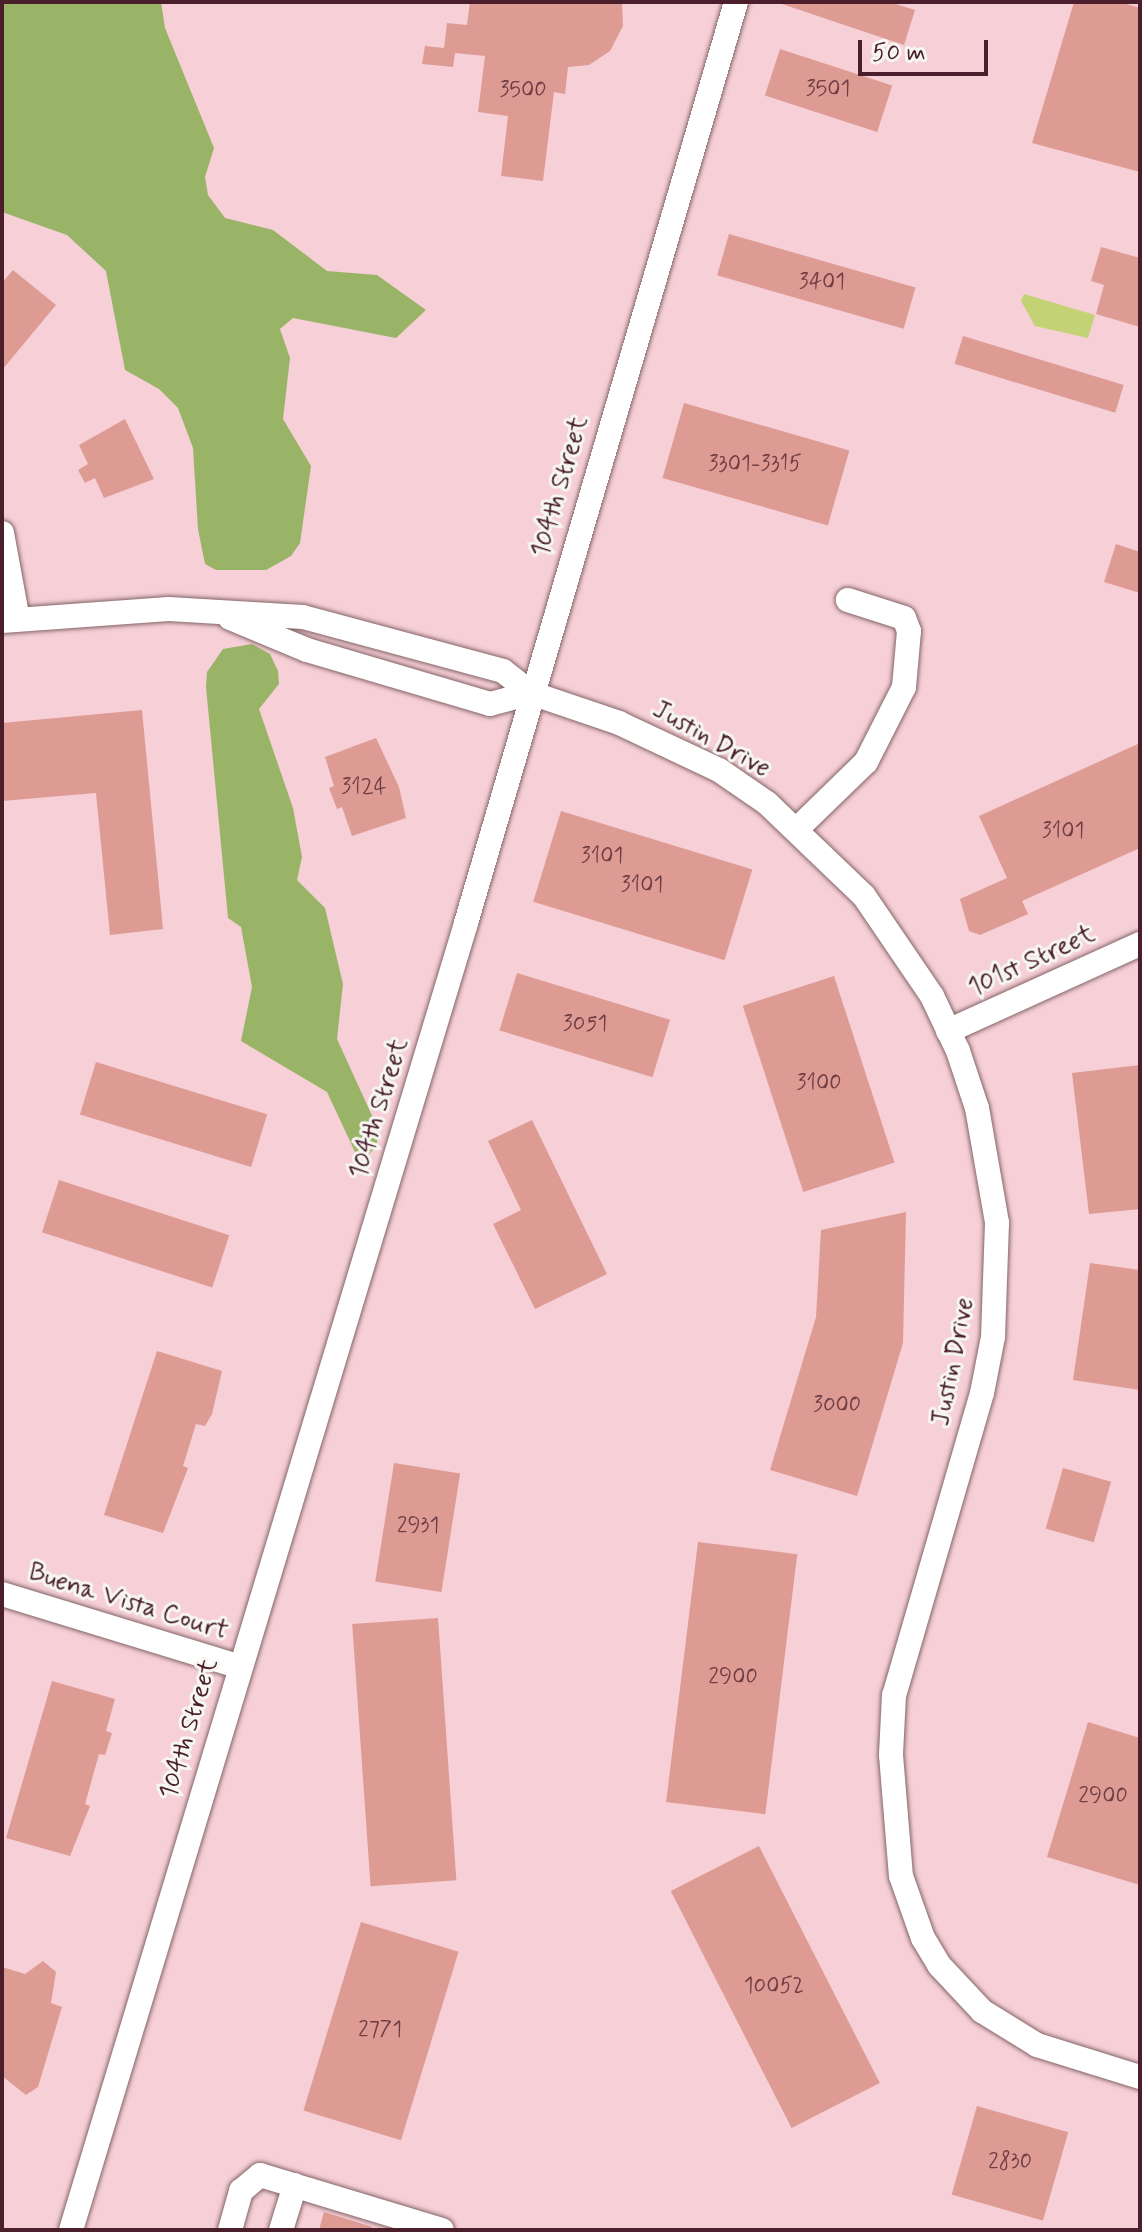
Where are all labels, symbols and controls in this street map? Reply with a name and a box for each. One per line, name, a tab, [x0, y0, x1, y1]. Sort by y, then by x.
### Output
scale bar	[862, 24, 992, 74]
text: 50 m	[872, 38, 926, 69]
house number: 3501	[806, 77, 850, 103]
house number: 3500	[499, 78, 547, 104]
house number: 3401	[799, 270, 845, 296]
street label: 104th Street	[526, 413, 596, 561]
house number: 3301-3315	[708, 452, 802, 478]
street label: Justin Drive	[647, 695, 775, 785]
house number: 3124	[341, 775, 387, 801]
house number: 3101	[1042, 819, 1084, 845]
house number: 3101	[581, 844, 623, 870]
house number: 3101	[621, 873, 663, 899]
street label: 101st Street	[964, 919, 1100, 1005]
house number: 3051	[563, 1012, 607, 1038]
street label: 104th Street	[344, 1035, 416, 1183]
house number: 3100	[797, 1071, 841, 1097]
street label: Justin Drive	[926, 1296, 982, 1428]
house number: 3000	[813, 1393, 861, 1419]
house number: 2931	[397, 1514, 439, 1540]
street label: Buena Vista Court	[28, 1559, 228, 1647]
street label: 104th Street	[154, 1655, 226, 1803]
house number: 2900	[708, 1665, 758, 1691]
house number: 2900	[1078, 1784, 1128, 1810]
house number: 10052	[744, 1974, 804, 2000]
house number: 2771	[358, 2018, 402, 2044]
house number: 2830	[988, 2150, 1032, 2176]

